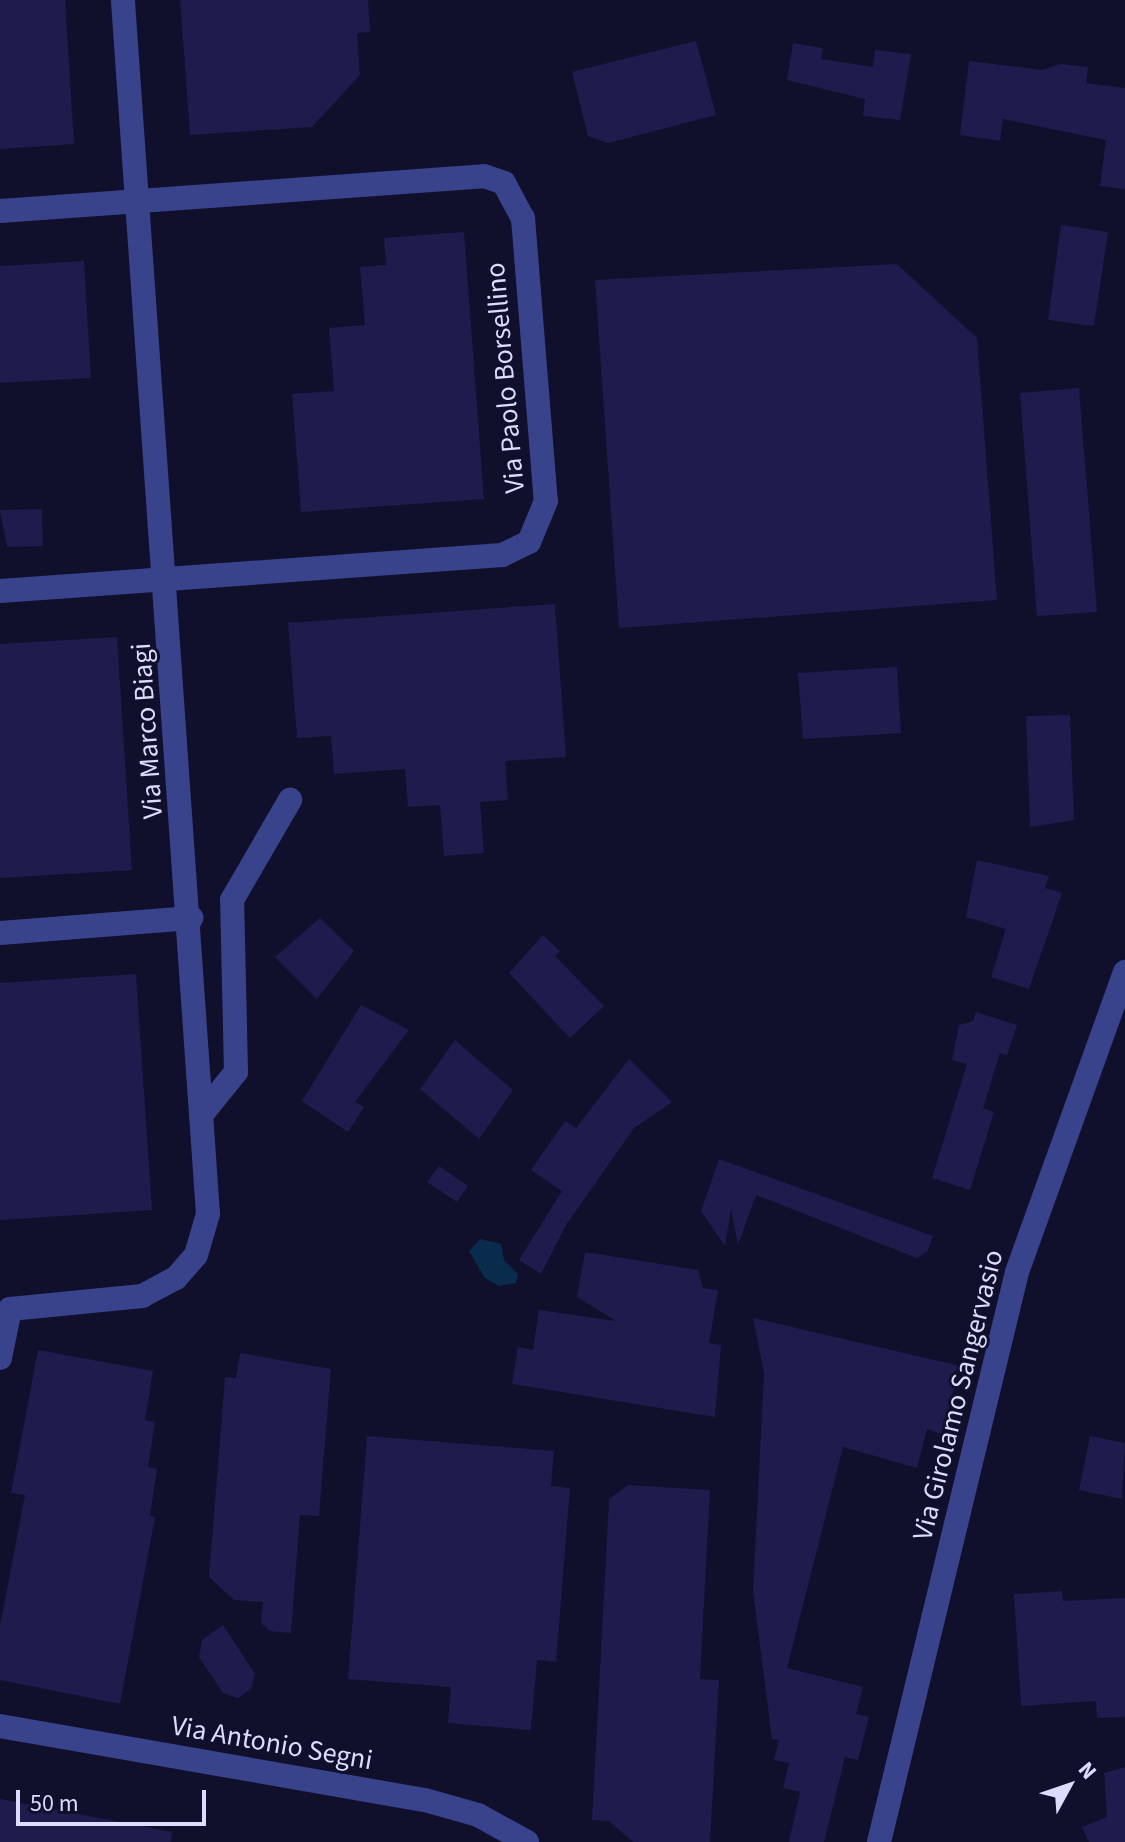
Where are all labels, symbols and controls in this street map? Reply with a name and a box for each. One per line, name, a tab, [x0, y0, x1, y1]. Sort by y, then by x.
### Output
street label: Via Paolo Borsellino	[478, 261, 532, 495]
street label: Via Marco Biagi	[124, 642, 170, 820]
street label: Via Girolamo Sangervasio	[906, 1246, 1010, 1544]
street label: Via Antonio Segni	[169, 1709, 375, 1777]
north arrow	[1029, 1746, 1109, 1826]
text: N	[1070, 1755, 1104, 1786]
scale bar	[20, 1774, 210, 1824]
text: 50 m	[30, 1786, 79, 1821]

